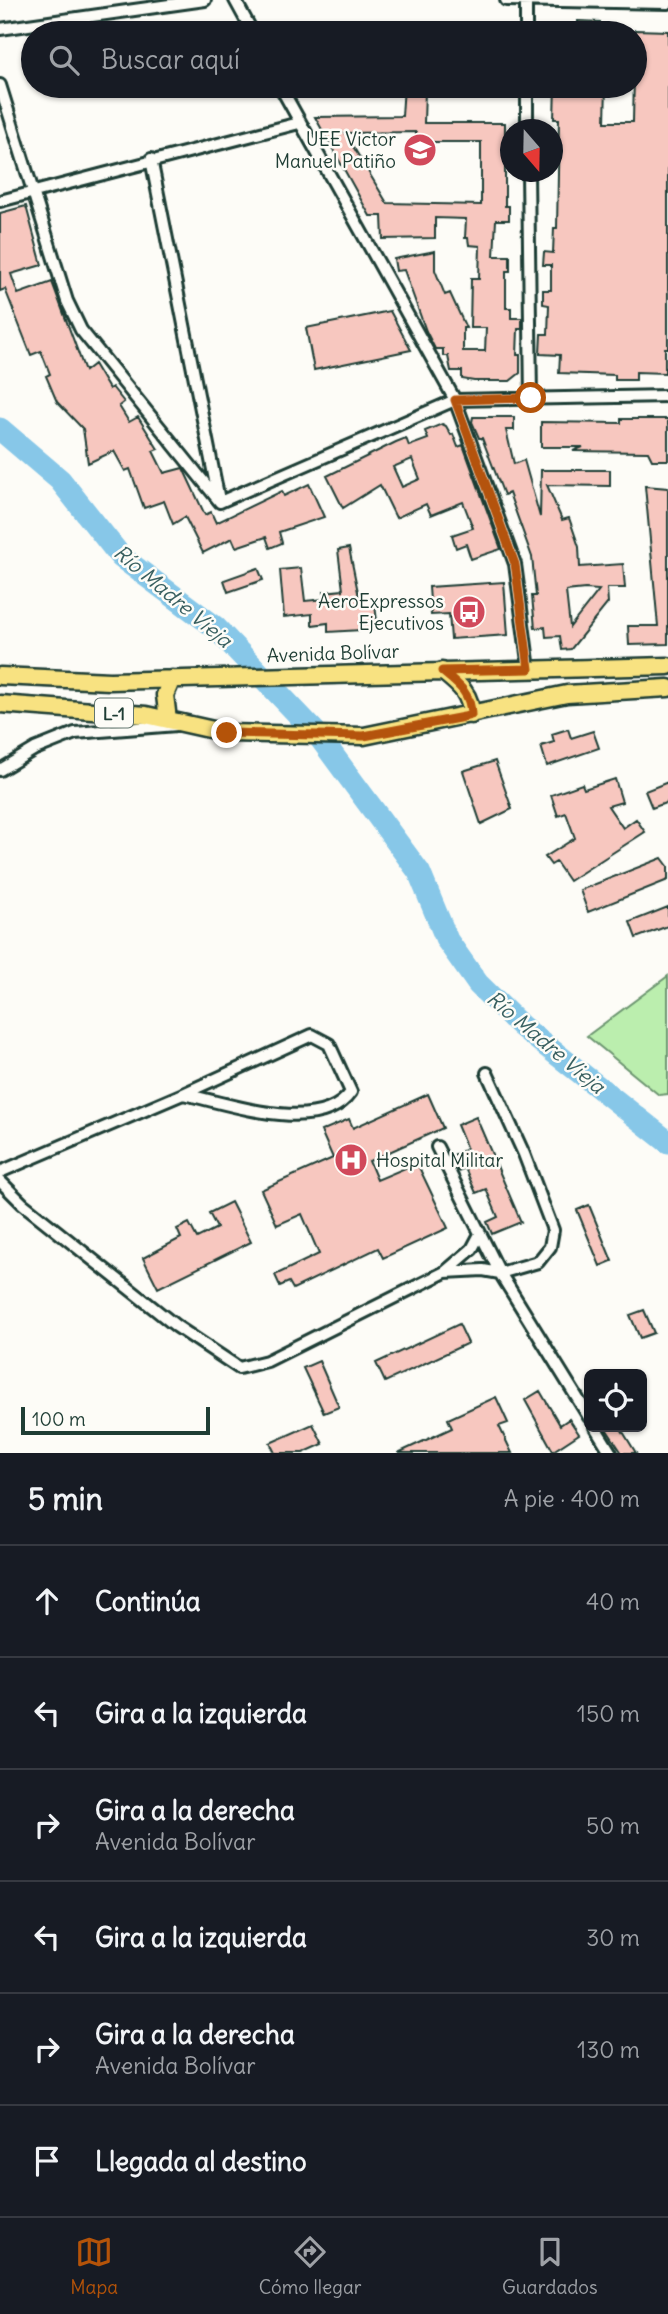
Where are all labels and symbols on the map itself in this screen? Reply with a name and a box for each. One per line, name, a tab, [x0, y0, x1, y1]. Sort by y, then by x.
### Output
north arrow	[500, 119, 563, 182]
place label: UEE Victor Manuel Patiño	[275, 127, 396, 173]
school or university icon: UEE Victor Manuel Patiño	[401, 131, 439, 169]
route start	[515, 382, 546, 413]
water label: Río Madre Vieja	[108, 539, 238, 654]
place label: AeroExpressos Ejecutivos	[318, 589, 444, 635]
bus stop icon: AeroExpressos Ejecutivos	[450, 593, 488, 631]
street label: Avenida Bolívar	[266, 639, 400, 667]
road number: L-1	[95, 698, 133, 728]
route end	[211, 717, 242, 748]
water label: Río Madre Vieja	[481, 985, 611, 1100]
hospital icon: Hospital Militar	[332, 1141, 370, 1179]
place label: Hospital Militar	[376, 1148, 503, 1172]
scale bar	[21, 1404, 210, 1436]

